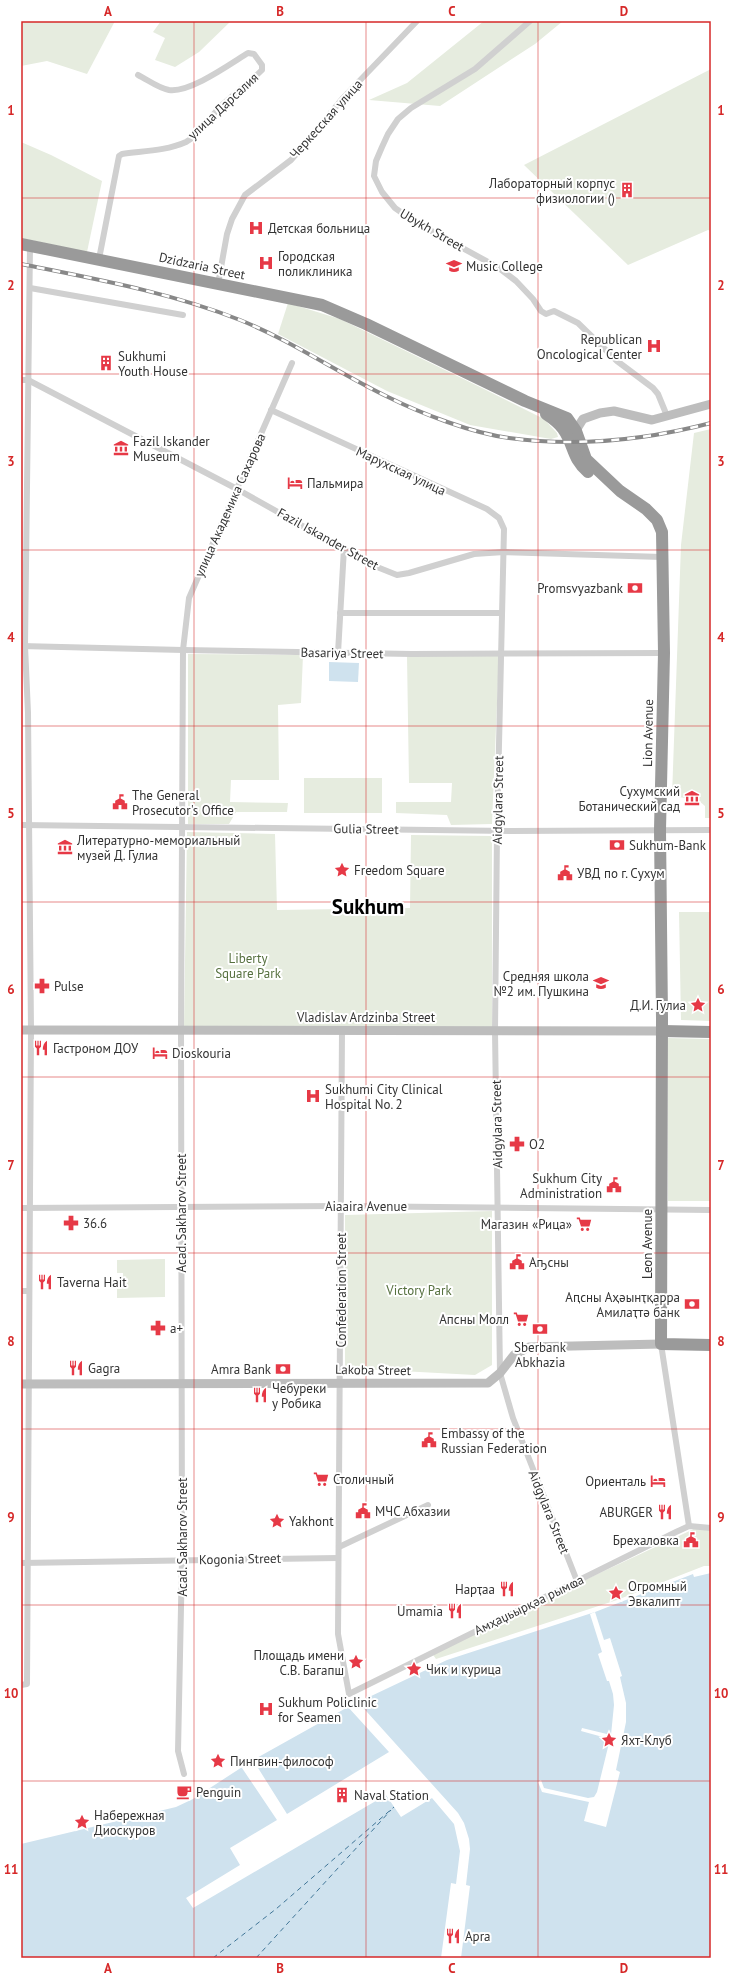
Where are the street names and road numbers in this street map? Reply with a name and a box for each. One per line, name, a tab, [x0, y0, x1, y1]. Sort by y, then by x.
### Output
street label: улица Дарсалия	[184, 69, 262, 143]
street label: Черкесская улица	[286, 76, 366, 162]
street label: Ubykh Street	[397, 205, 468, 256]
street label: Dzidzaria Street	[157, 249, 247, 284]
street label: улица Академика Сахарова	[191, 430, 269, 580]
street label: Марухская улица	[353, 443, 449, 499]
street label: Fazil Iskander Street	[274, 504, 382, 574]
street label: Basariya Street	[300, 644, 384, 662]
street label: Lion Avenue	[639, 699, 657, 767]
street label: Aidgylara Street	[489, 755, 507, 845]
street label: Gulia Street	[333, 820, 399, 838]
street label: Vladislav Ardzinba Street	[296, 1009, 436, 1026]
street label: Aidgylara Street	[488, 1079, 506, 1169]
street label: Acad. Sakharov Street	[173, 1153, 190, 1272]
street label: Aiaaira Avenue	[325, 1198, 407, 1215]
street label: Leon Avenue	[639, 1209, 656, 1279]
street label: Confederation Street	[333, 1232, 350, 1347]
street label: Lakoba Street	[335, 1361, 412, 1379]
street label: Aidgylara Street	[524, 1468, 574, 1557]
street label: Acad. Sakharov Street	[174, 1477, 191, 1596]
street label: Kogonia Street	[199, 1550, 282, 1568]
street label: Амҳаџьырқәа рымҩа	[471, 1571, 587, 1639]

